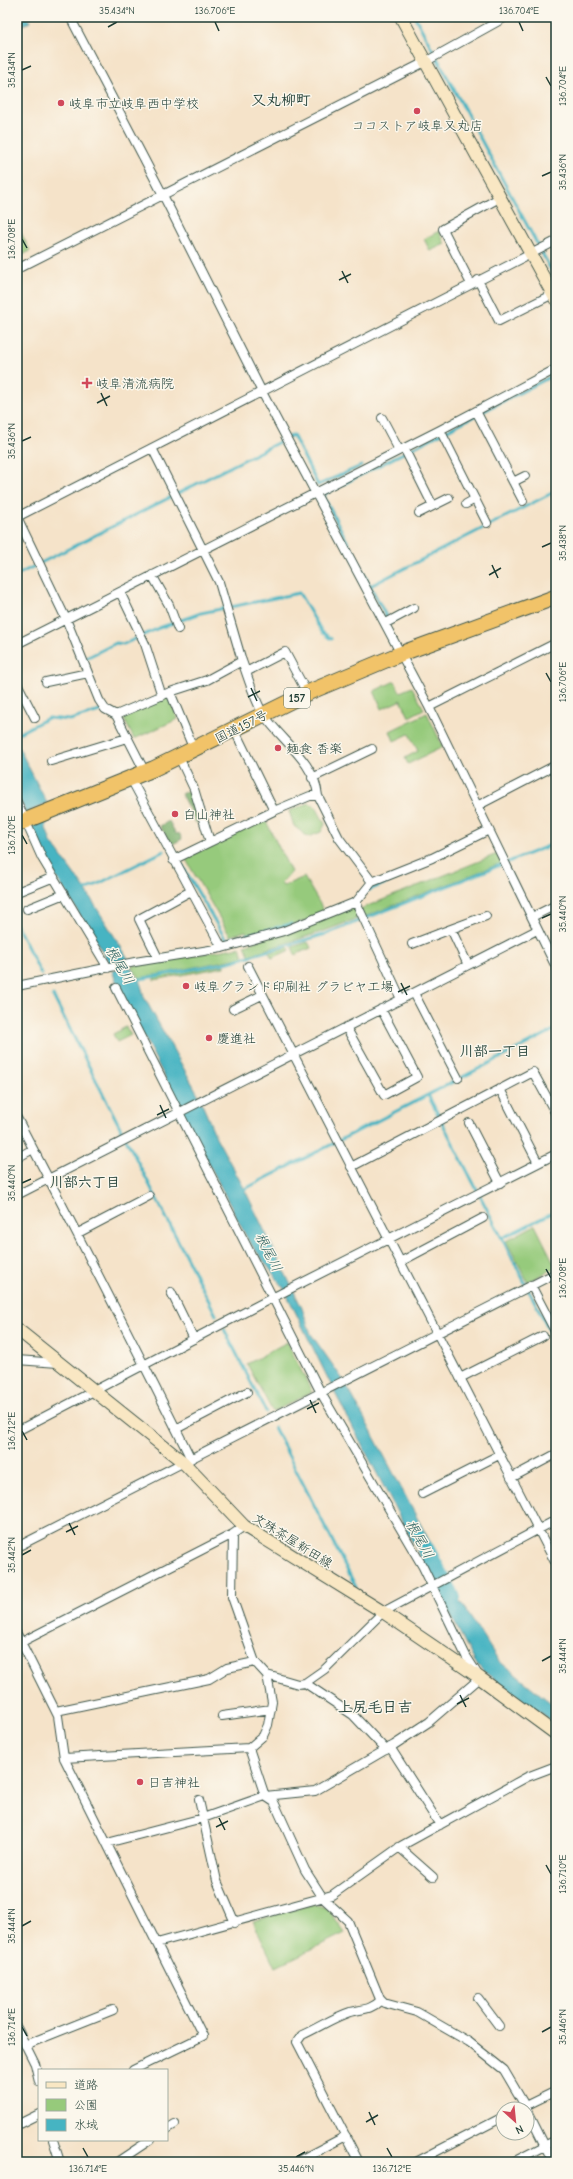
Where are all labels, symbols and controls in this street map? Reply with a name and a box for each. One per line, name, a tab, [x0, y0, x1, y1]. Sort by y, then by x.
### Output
text: 35.434°N	[99, 5, 135, 17]
text: 136.706°E	[195, 5, 235, 17]
text: 136.704°E	[499, 5, 539, 17]
text: 35.434°N	[6, 52, 18, 88]
text: 136.704°E	[557, 66, 569, 106]
district label: 又丸柳町	[251, 91, 311, 109]
place label: 岐阜市立岐阜西中学校	[69, 96, 199, 111]
marker: 岐阜市立岐阜西中学校	[56, 98, 66, 108]
marker: ココストア岐阜又丸店	[412, 106, 422, 116]
place label: ココストア岐阜又丸店	[351, 118, 483, 133]
text: 35.436°N	[557, 154, 569, 190]
text: 136.708°E	[6, 219, 18, 259]
place label: 岐阜清流病院	[96, 376, 174, 391]
marker: 岐阜清流病院	[81, 377, 93, 389]
text: 35.436°N	[6, 423, 18, 459]
text: 35.438°N	[557, 525, 569, 561]
text: 136.706°E	[557, 662, 569, 702]
road number: 157	[284, 688, 310, 708]
street label: 国道157号	[212, 707, 270, 746]
place label: 麺食 香楽	[286, 741, 342, 756]
marker: 麺食 香楽	[273, 743, 283, 753]
place label: 白山神社	[183, 807, 235, 822]
marker: 白山神社	[170, 809, 180, 819]
text: 136.710°E	[6, 815, 18, 855]
text: 35.440°N	[557, 896, 569, 932]
water label: 根尾川	[102, 943, 137, 988]
place label: 岐阜グランド印刷社 グラビヤ工場	[194, 979, 393, 994]
marker: 岐阜グランド印刷社 グラビヤ工場	[181, 981, 191, 991]
place label: 慶進社	[217, 1031, 256, 1046]
marker: 慶進社	[204, 1033, 214, 1043]
district label: 川部一丁目	[460, 1043, 530, 1060]
text: 35.440°N	[6, 1165, 18, 1201]
district label: 川部六丁目	[50, 1174, 120, 1191]
water label: 根尾川	[251, 1230, 286, 1275]
text: 136.708°E	[557, 1258, 569, 1298]
text: 136.712°E	[6, 1412, 18, 1450]
street label: 文殊茶屋新田線	[250, 1510, 336, 1571]
water label: 根尾川	[402, 1517, 437, 1562]
text: 35.442°N	[6, 1537, 18, 1573]
text: 35.444°N	[557, 1638, 569, 1674]
district label: 上尻毛日吉	[337, 1698, 413, 1716]
place label: 日吉神社	[148, 1775, 200, 1790]
marker: 日吉神社	[135, 1777, 145, 1787]
text: 136.710°E	[557, 1854, 569, 1894]
text: 35.444°N	[6, 1908, 18, 1944]
text: 136.714°E	[6, 2008, 18, 2046]
text: 35.446°N	[557, 2009, 569, 2045]
legend	[38, 2069, 168, 2141]
text: 道路	[74, 2078, 98, 2092]
text: 公園	[74, 2098, 98, 2112]
north arrow	[495, 2101, 535, 2141]
text: 水域	[74, 2118, 98, 2132]
text: N	[513, 2122, 525, 2137]
text: 136.714°E	[69, 2163, 107, 2175]
text: 35.446°N	[278, 2163, 314, 2175]
text: 136.712°E	[373, 2163, 411, 2175]

